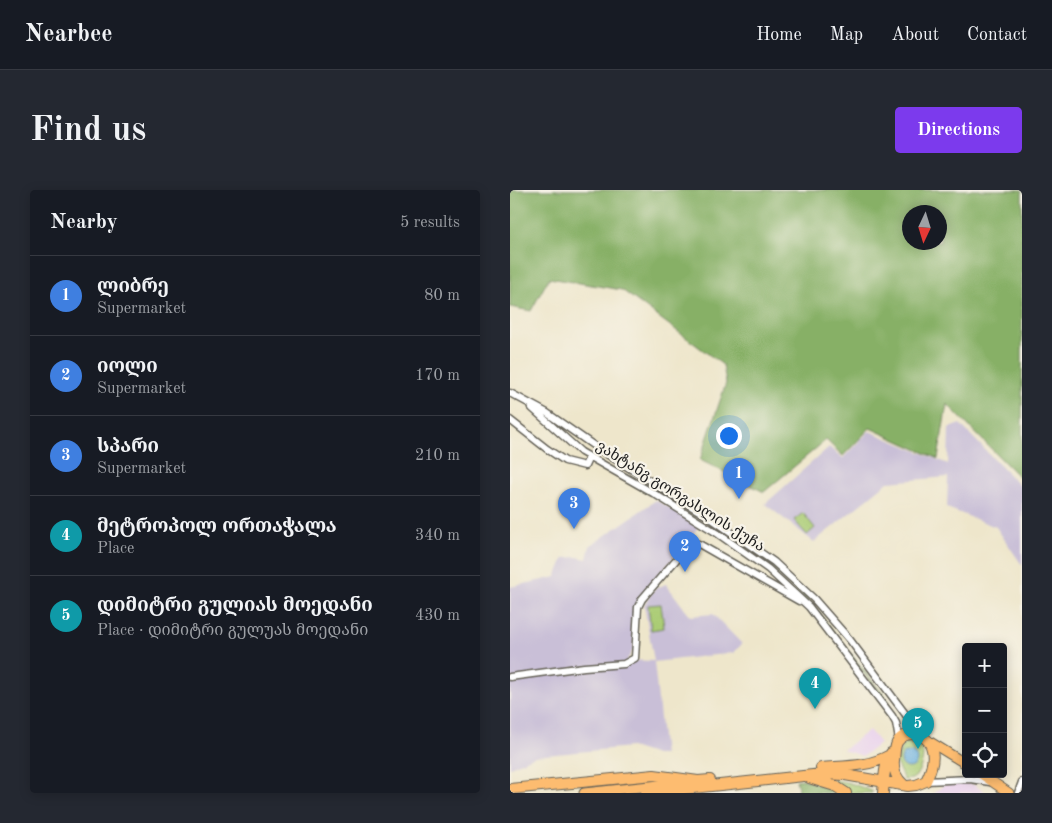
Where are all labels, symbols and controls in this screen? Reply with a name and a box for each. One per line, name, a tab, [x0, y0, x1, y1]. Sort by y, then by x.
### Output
text: Nearbee	[25, 23, 113, 47]
text: Home	[756, 26, 802, 44]
text: Map	[830, 26, 863, 44]
text: About	[891, 26, 939, 44]
text: Contact	[967, 26, 1027, 44]
button: Directions	[895, 107, 1022, 153]
text: Find us	[30, 113, 146, 148]
north arrow	[902, 205, 947, 250]
text: Nearby	[50, 212, 118, 233]
text: 5 results	[400, 215, 460, 231]
text: ლიბრე	[97, 278, 169, 297]
text: 1	[61, 288, 71, 304]
text: 80 m	[424, 288, 460, 304]
text: Supermarket	[97, 301, 186, 317]
text: იოლი	[97, 358, 158, 377]
text: 2	[61, 368, 71, 384]
text: 170 m	[415, 368, 460, 384]
text: Supermarket	[97, 381, 186, 397]
your location	[716, 423, 742, 449]
text: სპარი	[97, 438, 159, 457]
street label: ვახტანგ გორგასლის ქუჩა	[593, 438, 767, 555]
text: 3	[61, 448, 71, 464]
text: 210 m	[415, 448, 460, 464]
pin: 1	[723, 458, 755, 499]
text: Supermarket	[97, 461, 186, 477]
pin: 3	[558, 488, 590, 529]
text: მეტროპოლ ორთაჭალა	[97, 518, 337, 537]
text: 4	[61, 528, 71, 544]
text: 340 m	[415, 528, 460, 544]
pin: 2	[669, 531, 701, 572]
text: Place	[97, 541, 134, 557]
text: დიმიტრი გულიას მოედანი	[97, 597, 373, 616]
text: 5	[61, 608, 71, 624]
text: 430 m	[415, 608, 460, 624]
text: Place · დიმიტრი გულუას მოედანი	[97, 623, 368, 639]
map controls	[962, 643, 1007, 778]
button: +	[962, 643, 1007, 688]
pin: 4	[799, 668, 831, 709]
button: −	[962, 688, 1007, 733]
pin: 5	[902, 708, 934, 749]
button: locate	[962, 733, 1007, 778]

